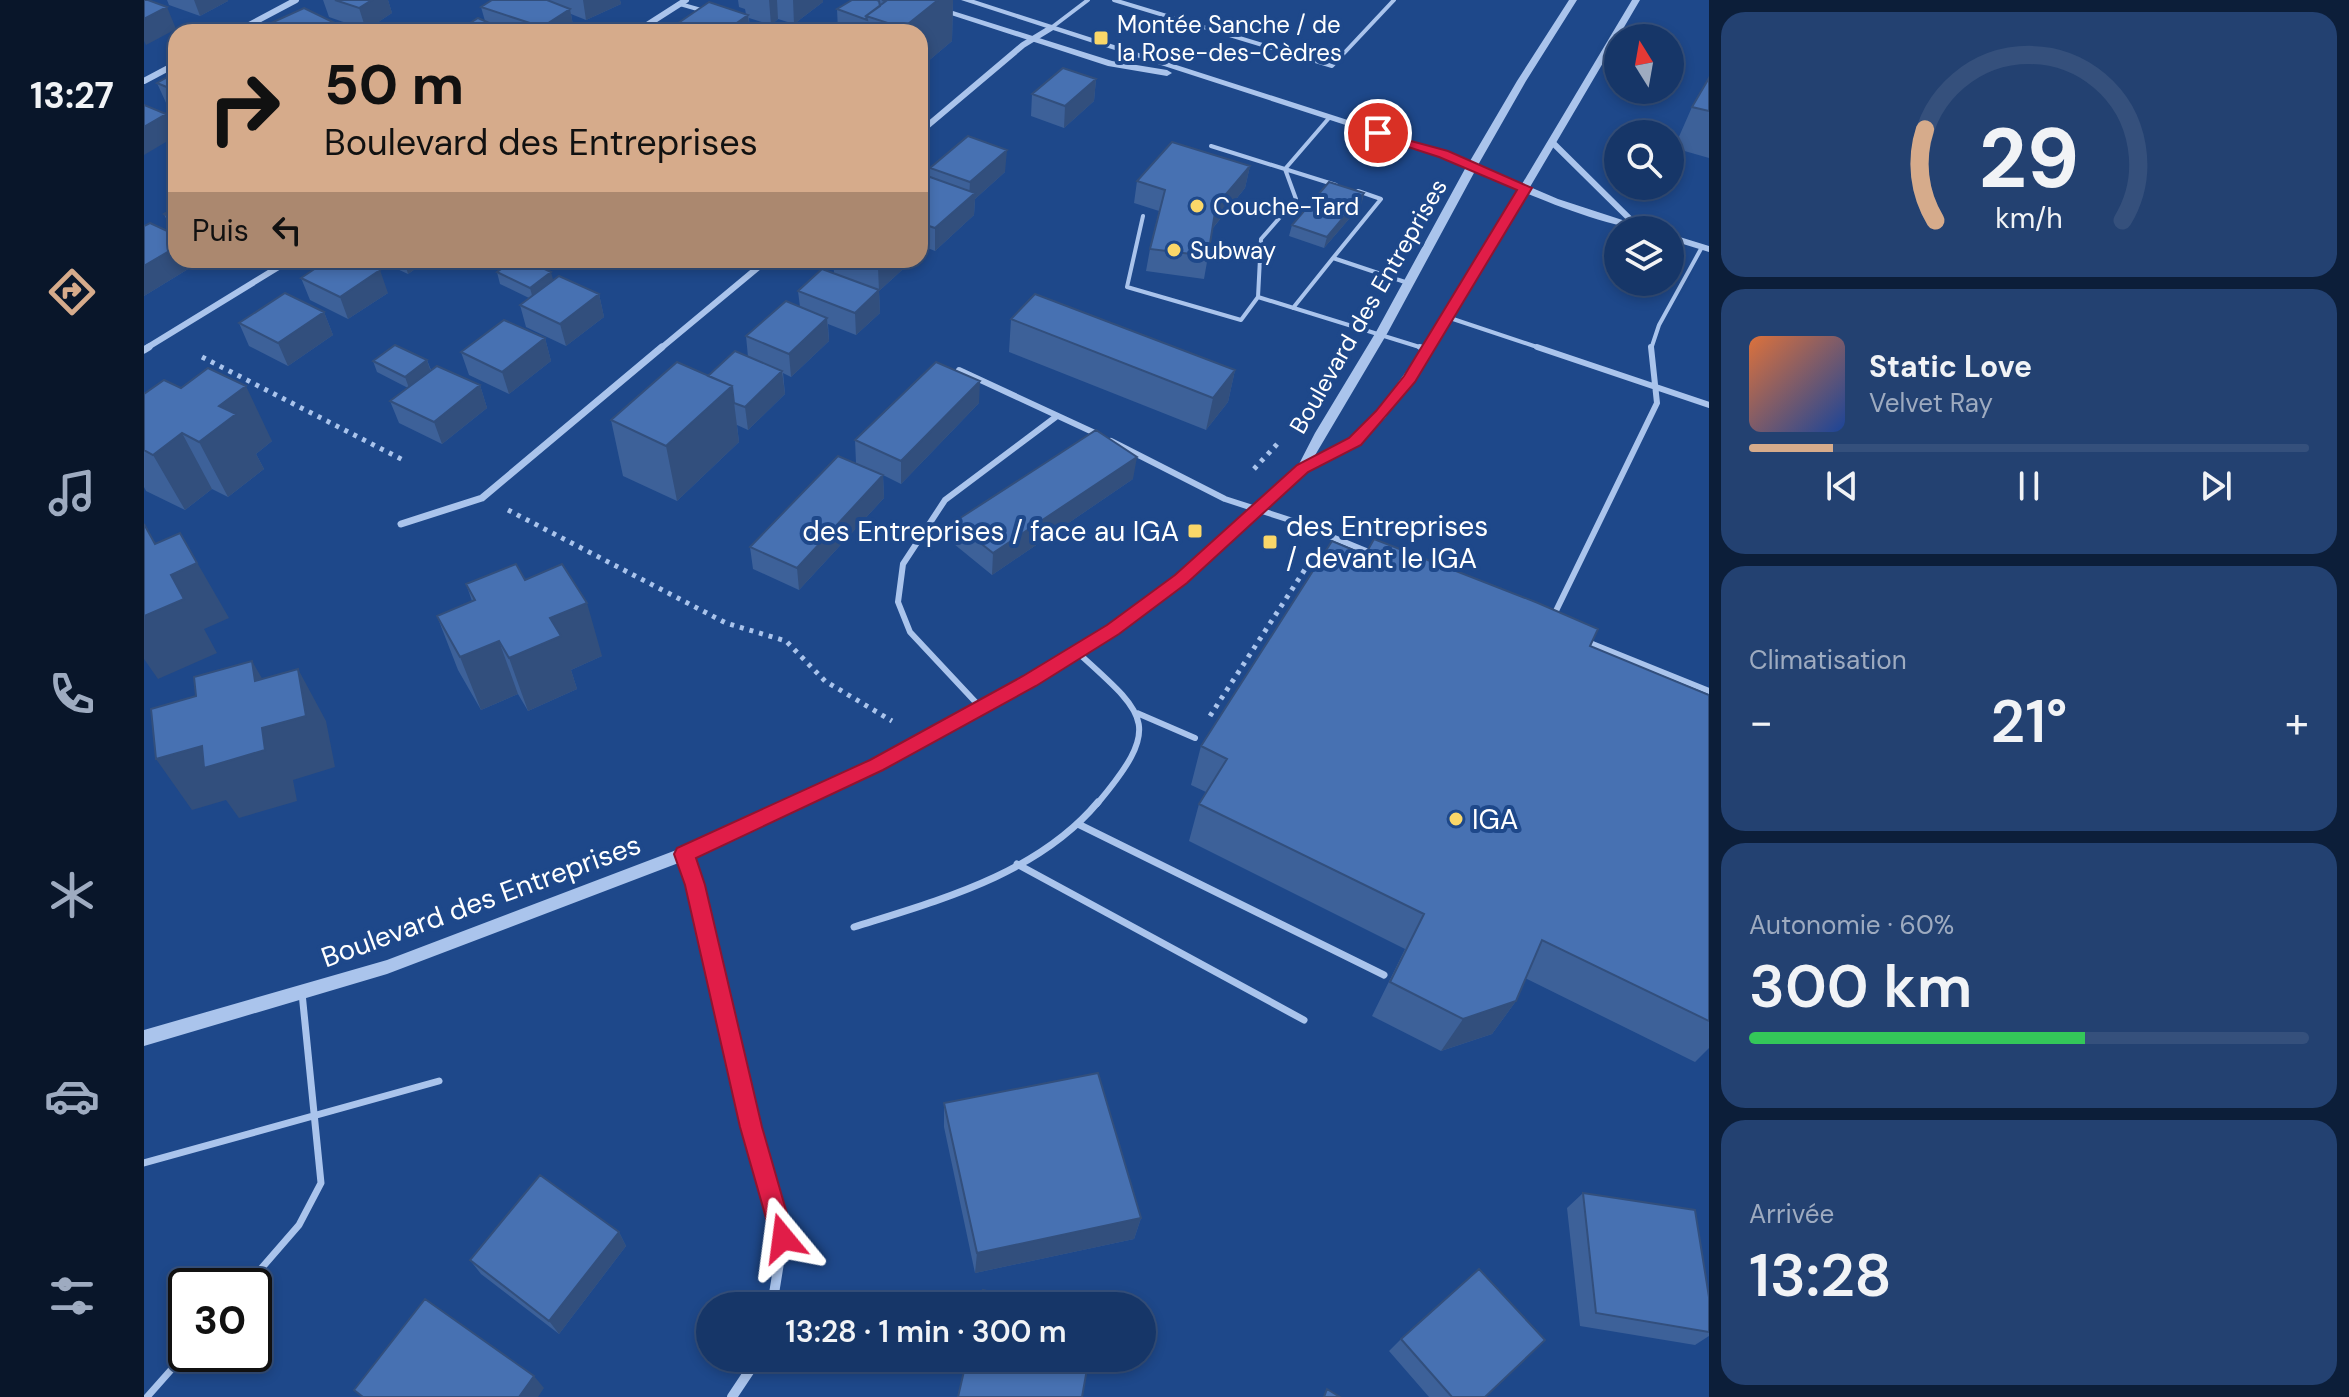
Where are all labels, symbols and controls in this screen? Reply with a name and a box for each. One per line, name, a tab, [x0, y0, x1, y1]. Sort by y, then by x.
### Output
place label: Montée Sanche / de la Rose-des-Cèdres	[1117, 9, 1342, 68]
north arrow	[1604, 24, 1684, 104]
map controls	[1604, 24, 1684, 296]
marker: Montée Sanche / de la Rose-des-Cèdres	[1092, 29, 1110, 47]
text: 50 m	[324, 48, 464, 121]
icon: right	[192, 56, 296, 160]
text: 13:27	[30, 72, 114, 119]
pin	[1344, 99, 1412, 167]
text: 29	[1979, 103, 2079, 212]
icon: arrive	[1356, 111, 1400, 155]
text: Boulevard des Entreprises	[324, 119, 758, 166]
button: search	[1604, 120, 1684, 200]
street label: Boulevard des Entreprises	[1282, 173, 1454, 439]
place label: Couche-Tard	[1213, 191, 1359, 222]
marker: Couche-Tard	[1188, 197, 1206, 215]
text: km/h	[1995, 200, 2063, 237]
icon: left	[265, 208, 309, 252]
text: Puis	[192, 211, 249, 250]
button: layers	[1604, 216, 1684, 296]
place label: Subway	[1190, 235, 1276, 266]
marker: Subway	[1165, 241, 1183, 259]
icon: directions	[44, 264, 100, 320]
text: Static Love	[1869, 347, 2032, 386]
text: Velvet Ray	[1869, 386, 1993, 420]
icon: previous	[1820, 464, 1864, 508]
icon: pause	[2007, 464, 2051, 508]
icon: next	[2194, 464, 2238, 508]
icon: music	[44, 465, 100, 521]
place label: des Entreprises / devant le IGA	[1286, 508, 1488, 577]
place label: des Entreprises / face au IGA	[802, 513, 1179, 550]
marker: des Entreprises / face au IGA	[1186, 522, 1204, 540]
marker: des Entreprises / devant le IGA	[1261, 533, 1279, 551]
text: Climatisation	[1749, 643, 1907, 677]
icon: phone	[44, 666, 100, 722]
text: 21°	[1991, 682, 2067, 761]
text: −	[1749, 693, 1773, 751]
text: +	[2285, 693, 2309, 751]
place label: IGA	[1472, 801, 1518, 838]
marker: IGA	[1447, 810, 1465, 828]
street label: Boulevard des Entreprises	[316, 826, 646, 976]
icon: climate	[44, 867, 100, 923]
text: Autonomie · 60%	[1749, 908, 1954, 942]
text: 300 km	[1749, 947, 1972, 1026]
icon: car	[44, 1068, 100, 1124]
position arrow	[741, 1196, 825, 1280]
text: Arrivée	[1749, 1197, 1834, 1231]
text: 13:28	[1749, 1236, 1892, 1315]
icon: filters	[44, 1268, 100, 1324]
speed limit sign: 30	[168, 1268, 272, 1372]
text: 13:28 · 1 min · 300 m	[785, 1312, 1067, 1351]

